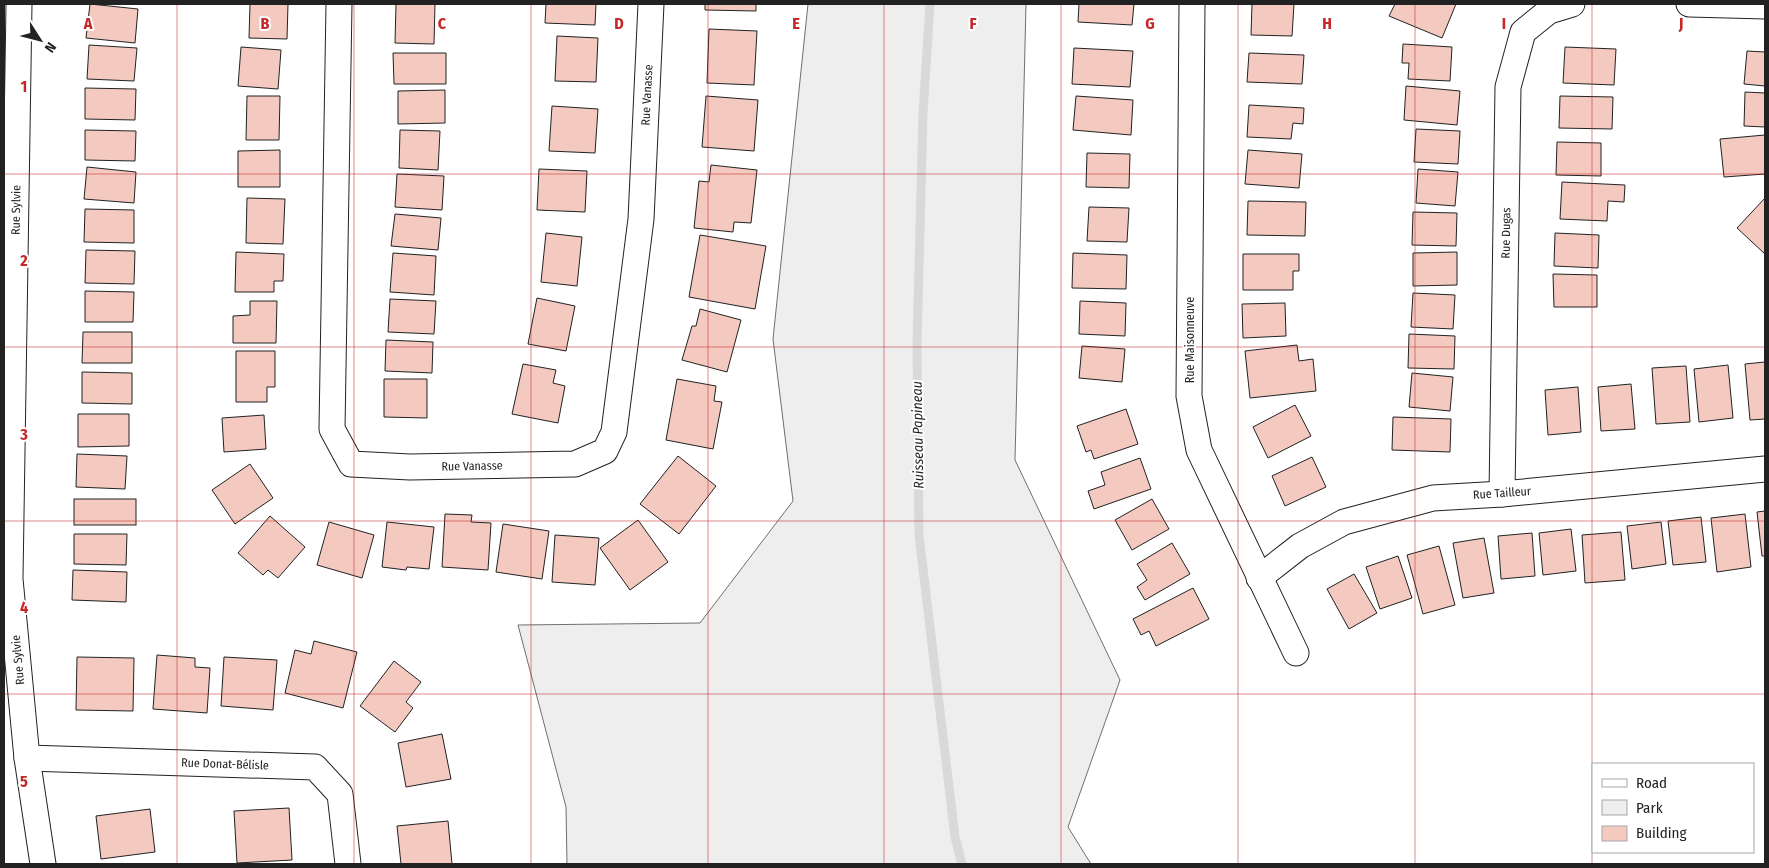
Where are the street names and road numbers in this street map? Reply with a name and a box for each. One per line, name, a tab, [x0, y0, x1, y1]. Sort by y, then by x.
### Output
street label: Rue Vanasse	[638, 64, 656, 126]
street label: Rue Sylvie	[9, 185, 23, 235]
street label: Rue Dugas	[1499, 207, 1513, 259]
street label: Rue Maisonneuve	[1183, 297, 1197, 383]
street label: Rue Vanasse	[441, 458, 503, 474]
street label: Rue Tailleur	[1473, 484, 1532, 502]
street label: Rue Sylvie	[9, 634, 27, 686]
street label: Rue Donat-Bélisle	[181, 755, 269, 773]

